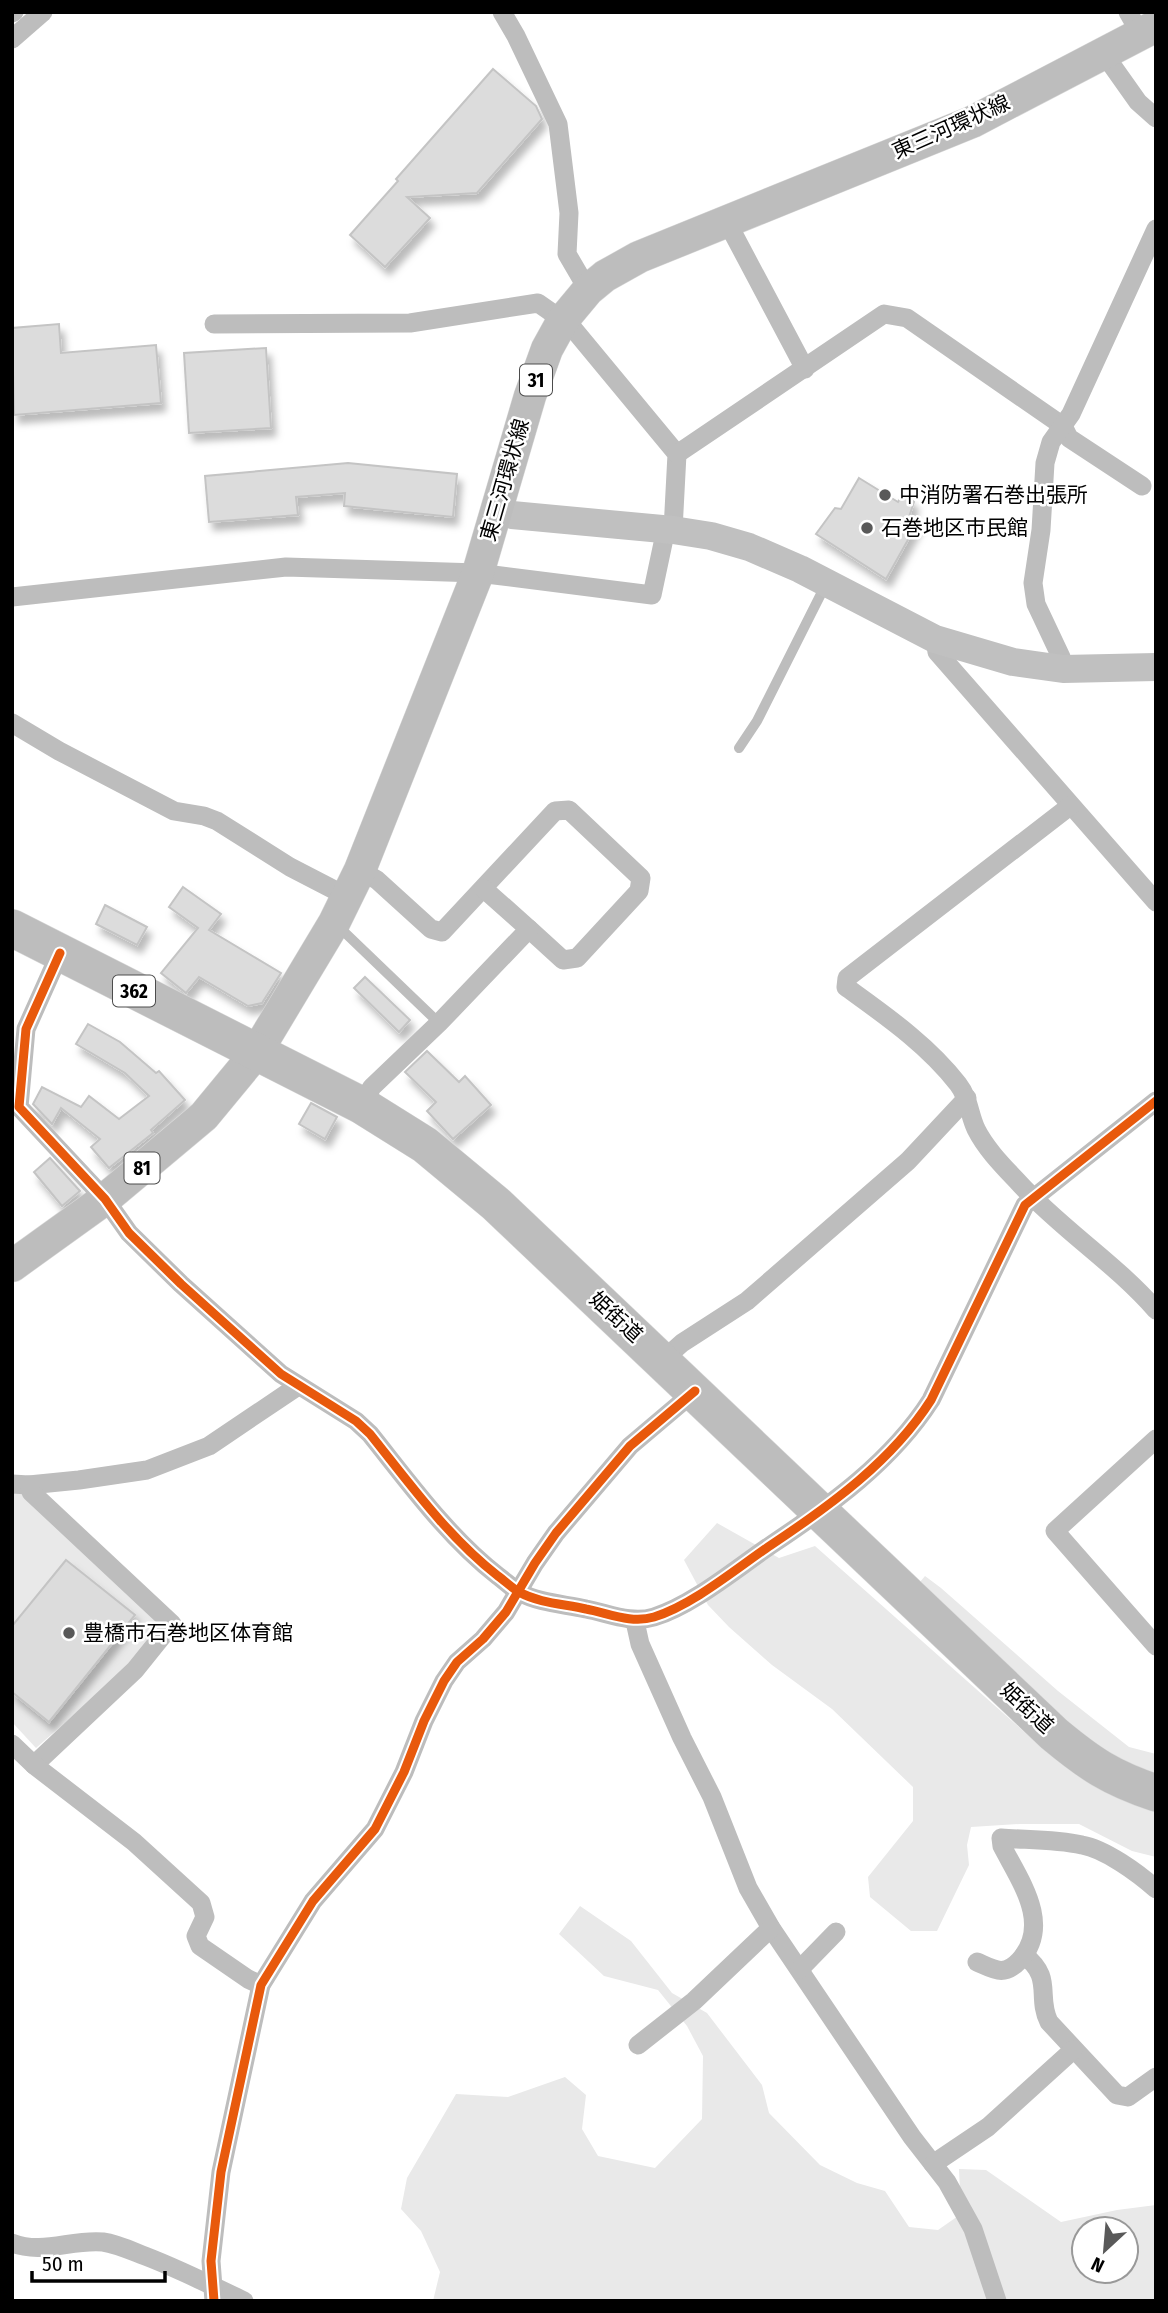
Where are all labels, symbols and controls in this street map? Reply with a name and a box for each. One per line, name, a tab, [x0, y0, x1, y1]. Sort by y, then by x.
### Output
street label: 東三河環状線	[888, 89, 1014, 165]
road number: 31	[520, 364, 552, 396]
street label: 東三河環状線	[475, 416, 535, 544]
place label: 中消防署石巻出張所	[899, 482, 1088, 508]
marker: 中消防署石巻出張所	[877, 487, 893, 503]
place label: 石巻地区市民館	[881, 515, 1028, 541]
marker: 石巻地区市民館	[859, 520, 875, 536]
road number: 362	[113, 976, 155, 1007]
road number: 81	[124, 1152, 160, 1184]
street label: 姫街道	[584, 1286, 648, 1348]
place label: 豊橋市石巻地区体育館	[83, 1620, 293, 1646]
marker: 豊橋市石巻地区体育館	[61, 1625, 77, 1641]
street label: 姫街道	[995, 1677, 1059, 1739]
north arrow	[1070, 2215, 1140, 2285]
scale bar	[32, 2240, 164, 2284]
text: 50 m	[42, 2251, 84, 2277]
text: N	[1088, 2252, 1108, 2278]

